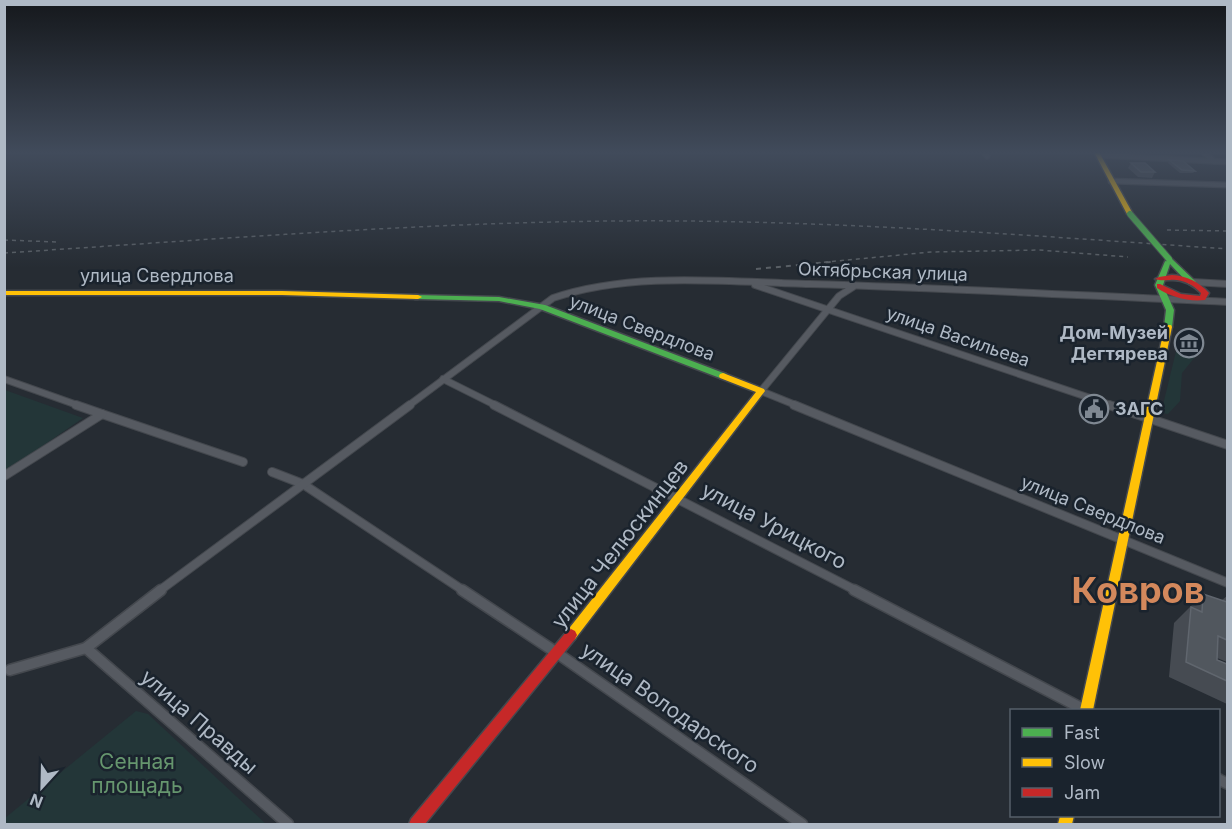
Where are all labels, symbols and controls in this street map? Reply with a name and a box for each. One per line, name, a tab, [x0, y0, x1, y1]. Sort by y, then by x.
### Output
street label: Октябрьская улица	[798, 258, 968, 285]
street label: улица Свердлова	[80, 265, 234, 286]
street label: улица Свердлова	[567, 290, 718, 365]
street label: улица Васильева	[884, 302, 1033, 371]
place label: Дом-Музей Дегтярева	[1060, 322, 1168, 364]
museum icon: Дом-Музей Дегтярева	[1173, 327, 1205, 359]
public building icon: ЗАГС	[1078, 393, 1110, 425]
place label: ЗАГС	[1115, 398, 1163, 419]
street label: улица Челюскинцев	[546, 454, 693, 633]
street label: улица Свердлова	[1018, 471, 1168, 548]
street label: улица Урицкого	[697, 477, 851, 574]
district label: Ковров	[1072, 568, 1204, 612]
street label: улица Володарского	[577, 637, 764, 778]
street label: улица Правды	[136, 664, 263, 779]
legend	[1010, 709, 1220, 817]
text: Fast	[1064, 722, 1100, 743]
park label: Сенная площадь	[91, 749, 183, 798]
text: Slow	[1064, 752, 1105, 773]
north arrow	[12, 757, 72, 817]
text: Jam	[1064, 782, 1100, 803]
text: N	[27, 789, 46, 812]

